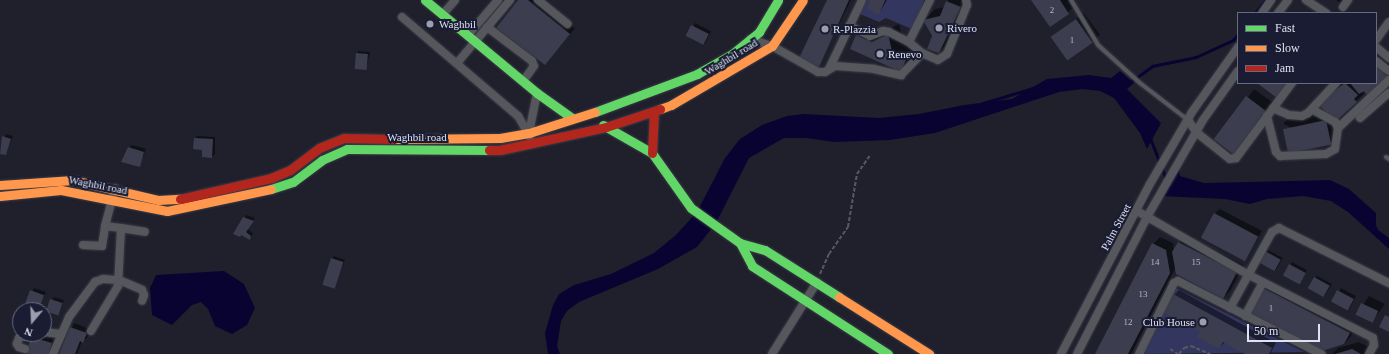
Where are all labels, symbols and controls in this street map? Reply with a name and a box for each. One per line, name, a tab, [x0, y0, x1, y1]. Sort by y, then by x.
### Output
house number: 2	[1050, 5, 1054, 15]
legend	[1237, 12, 1377, 84]
place label: Waghbil	[439, 17, 476, 31]
marker: Waghbil	[424, 18, 436, 30]
place label: Rivero	[947, 21, 977, 35]
text: Fast	[1275, 21, 1295, 35]
place label: R-Plazzia	[833, 22, 876, 36]
marker: Rivero	[934, 23, 944, 33]
marker: R-Plazzia	[820, 24, 830, 34]
house number: 1	[1070, 35, 1074, 45]
street label: Waghbil road	[702, 36, 760, 78]
text: Slow	[1275, 41, 1300, 55]
place label: Renevo	[888, 47, 922, 61]
marker: Renevo	[875, 49, 885, 59]
text: Jam	[1275, 61, 1294, 75]
street label: Waghbil road	[387, 130, 447, 144]
street label: Waghbil road	[68, 173, 128, 197]
street label: Palm Street	[1098, 201, 1134, 253]
house number: 14	[1150, 257, 1160, 267]
house number: 15	[1192, 257, 1200, 267]
house number: 13	[1138, 289, 1148, 299]
north arrow	[12, 302, 52, 342]
house number: 1	[1269, 303, 1273, 313]
place label: Club House	[1143, 315, 1195, 329]
scale bar	[1249, 316, 1322, 342]
house number: 12	[1124, 317, 1132, 327]
marker: Club House	[1198, 317, 1208, 327]
text: 50 m	[1254, 324, 1278, 338]
text: N	[23, 325, 34, 339]

